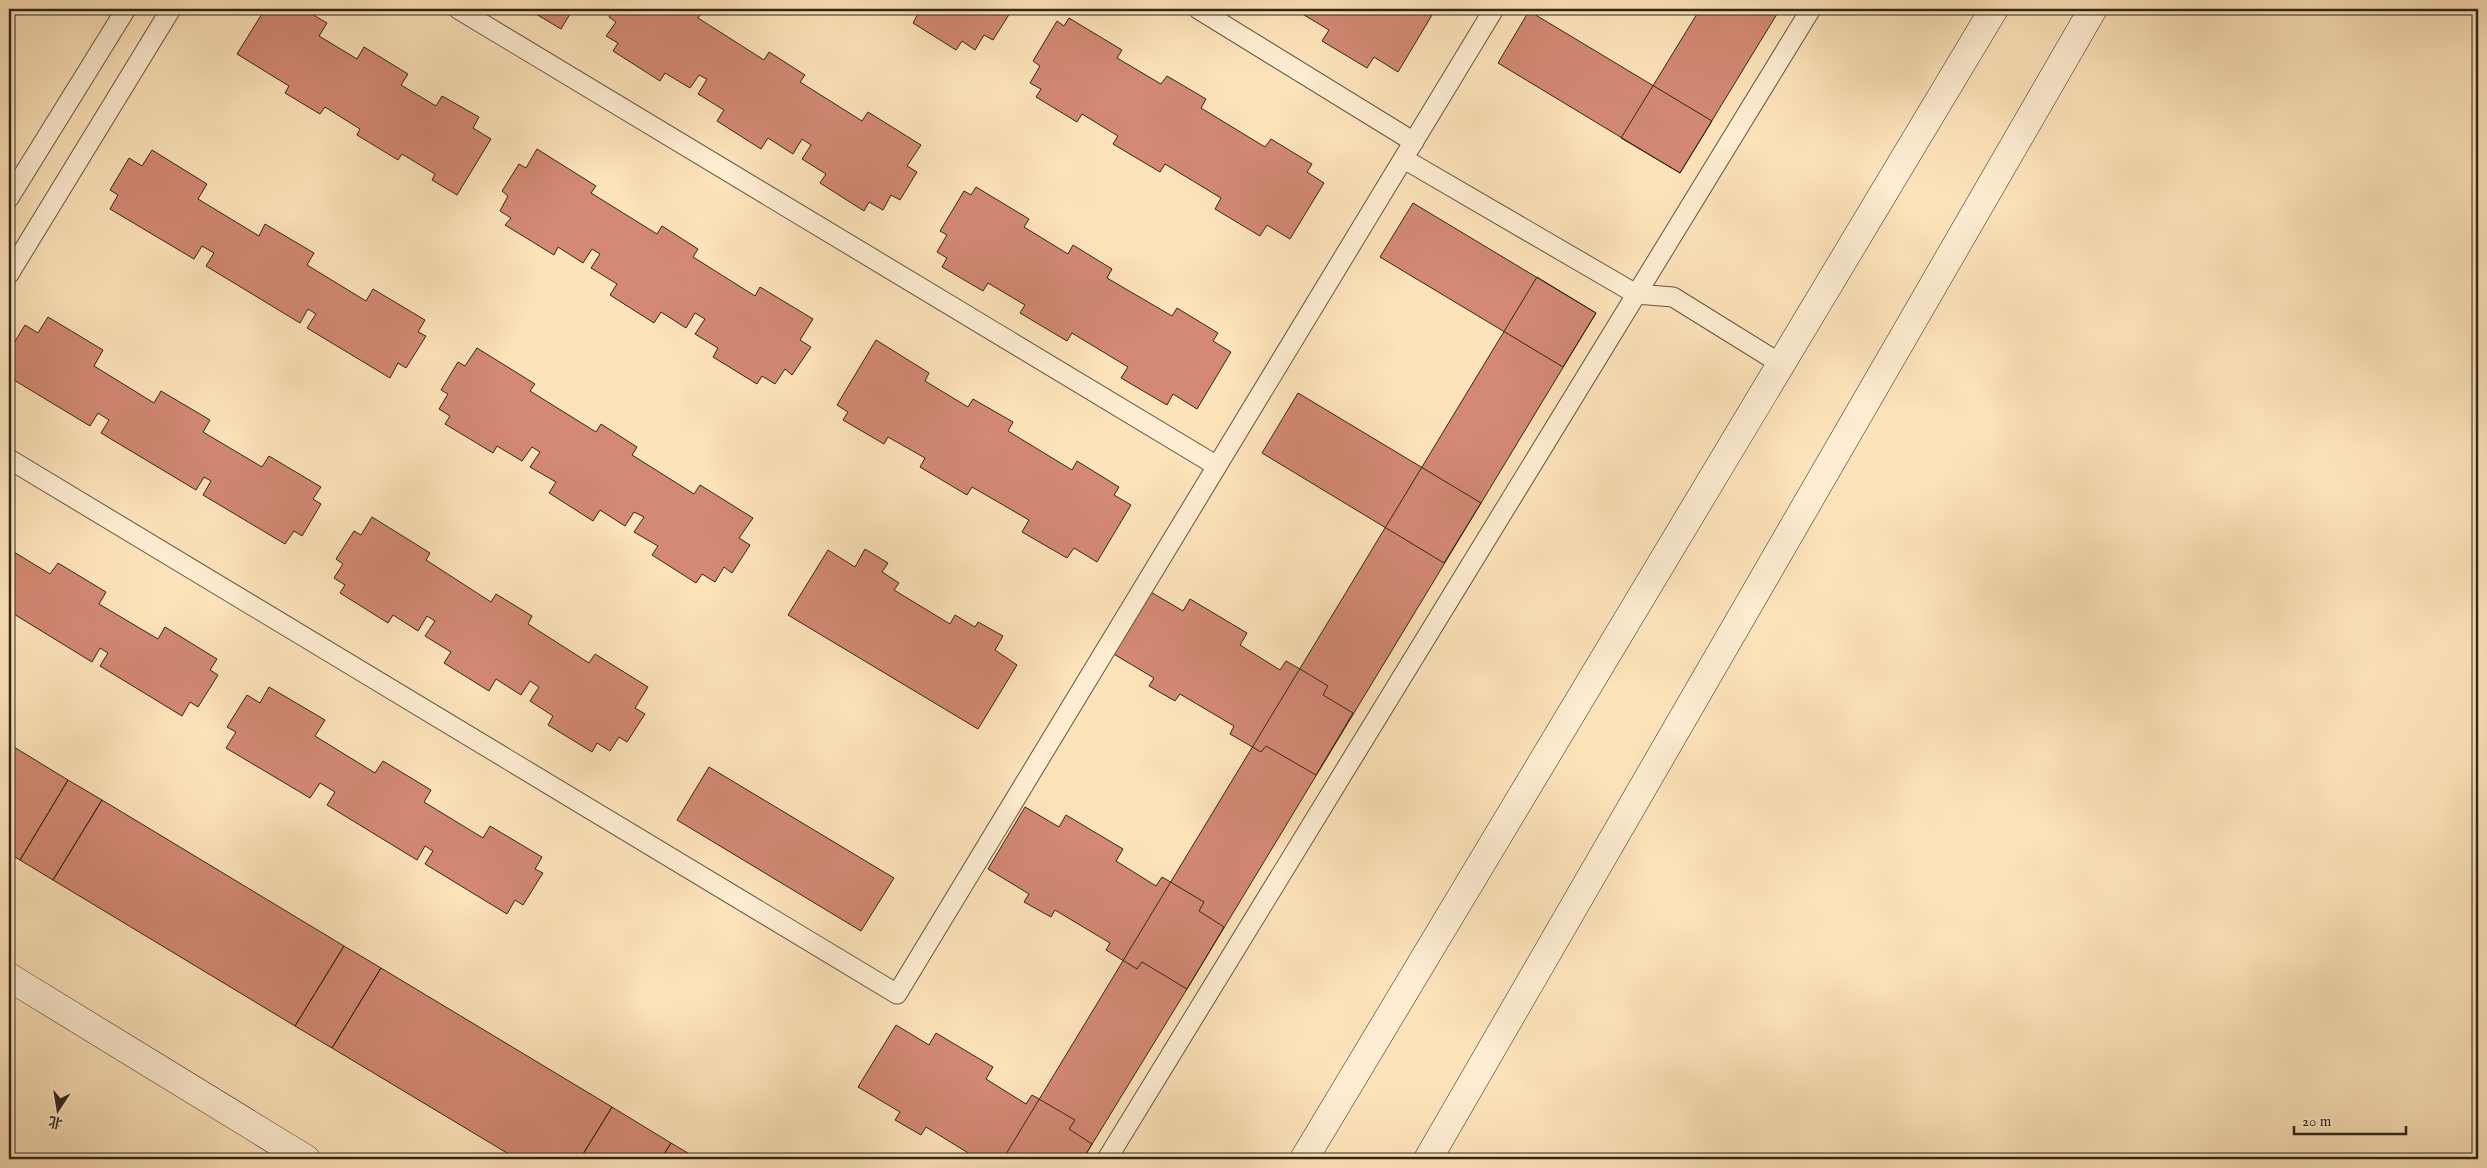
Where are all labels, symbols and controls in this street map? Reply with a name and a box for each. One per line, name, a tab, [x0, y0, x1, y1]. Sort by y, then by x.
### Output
north arrow	[32, 1086, 82, 1136]
scale bar	[2294, 1103, 2407, 1135]
text: 北	[47, 1111, 64, 1132]
text: 20 m	[2302, 1112, 2332, 1131]

